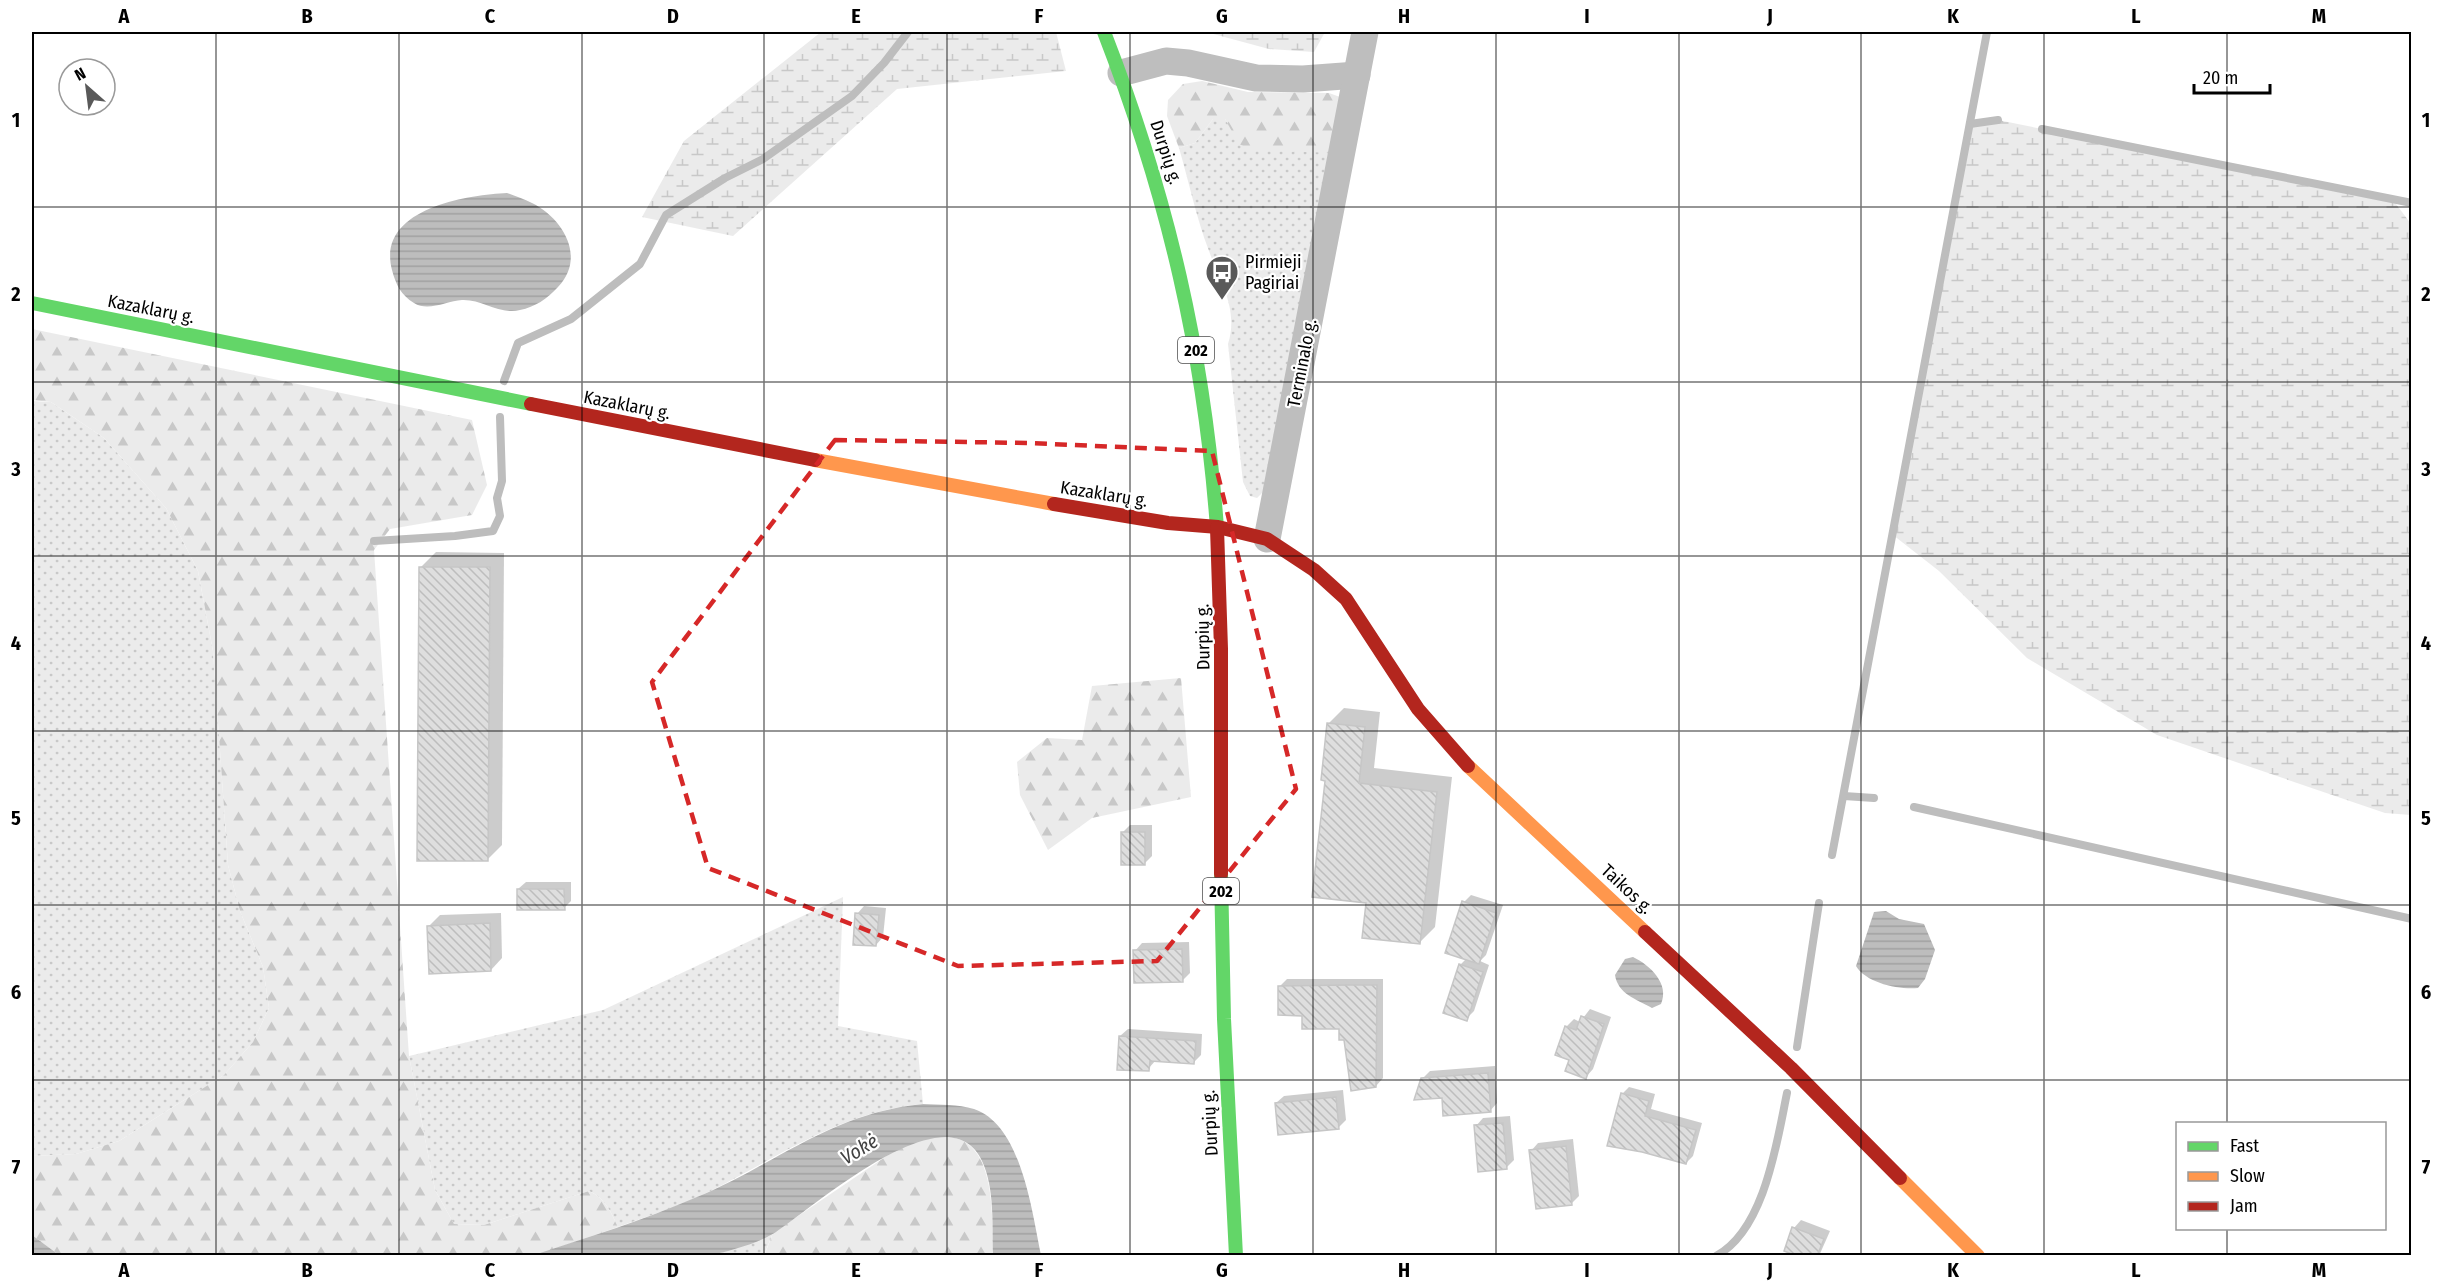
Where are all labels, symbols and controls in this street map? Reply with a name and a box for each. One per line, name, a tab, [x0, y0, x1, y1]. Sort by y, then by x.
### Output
text: A	[118, 4, 131, 28]
text: B	[301, 4, 313, 28]
text: C	[485, 4, 496, 28]
text: D	[667, 4, 679, 28]
text: E	[851, 4, 861, 28]
text: F	[1035, 4, 1044, 28]
text: G	[1216, 4, 1228, 28]
text: H	[1398, 4, 1410, 28]
text: I	[1584, 4, 1590, 28]
text: J	[1766, 4, 1773, 28]
text: K	[1947, 4, 1959, 28]
text: L	[2131, 4, 2141, 28]
text: M	[2312, 4, 2326, 28]
north arrow	[57, 57, 117, 117]
scale bar	[2194, 57, 2270, 95]
text: N	[71, 64, 89, 85]
text: 20 m	[2203, 67, 2238, 89]
text: 1	[12, 108, 20, 132]
text: 1	[2422, 108, 2430, 132]
street label: Durpių g.	[1145, 117, 1187, 187]
place label: Pirmieji Pagiriai	[1245, 251, 1302, 294]
bus stop icon: Pirmieji Pagiriai	[1204, 254, 1240, 301]
text: 2	[10, 282, 21, 306]
text: 2	[2420, 282, 2431, 306]
street label: Kazaklarų g.	[106, 290, 196, 328]
street label: Terminalo g.	[1283, 317, 1321, 409]
road number: 202	[1178, 337, 1214, 363]
street label: Kazaklarų g.	[582, 386, 672, 424]
text: 3	[10, 457, 21, 481]
text: 3	[2420, 457, 2431, 481]
street label: Kazaklarų g.	[1059, 476, 1149, 512]
street label: Durpių g.	[1191, 604, 1215, 670]
text: 4	[11, 631, 21, 655]
text: 4	[2421, 631, 2431, 655]
text: 5	[11, 806, 21, 830]
text: 5	[2421, 806, 2431, 830]
street label: Taikos g.	[1597, 860, 1658, 919]
road number: 202	[1203, 878, 1239, 904]
text: 6	[11, 980, 21, 1004]
text: 6	[2421, 980, 2431, 1004]
street label: Durpių g.	[1197, 1089, 1223, 1157]
legend	[2176, 1122, 2386, 1230]
water label: Vokė	[836, 1128, 883, 1169]
text: Fast	[2230, 1135, 2259, 1157]
text: 7	[12, 1155, 21, 1179]
text: 7	[2422, 1155, 2431, 1179]
text: Slow	[2230, 1165, 2265, 1187]
text: Jam	[2230, 1195, 2258, 1217]
text: A	[118, 1258, 131, 1282]
text: B	[301, 1258, 313, 1282]
text: C	[485, 1258, 496, 1282]
text: D	[667, 1258, 679, 1282]
text: E	[851, 1258, 861, 1282]
text: F	[1035, 1258, 1044, 1282]
text: G	[1216, 1258, 1228, 1282]
text: H	[1398, 1258, 1410, 1282]
text: I	[1584, 1258, 1590, 1282]
text: J	[1766, 1258, 1773, 1282]
text: K	[1947, 1258, 1959, 1282]
text: L	[2131, 1258, 2141, 1282]
text: M	[2312, 1258, 2326, 1282]

